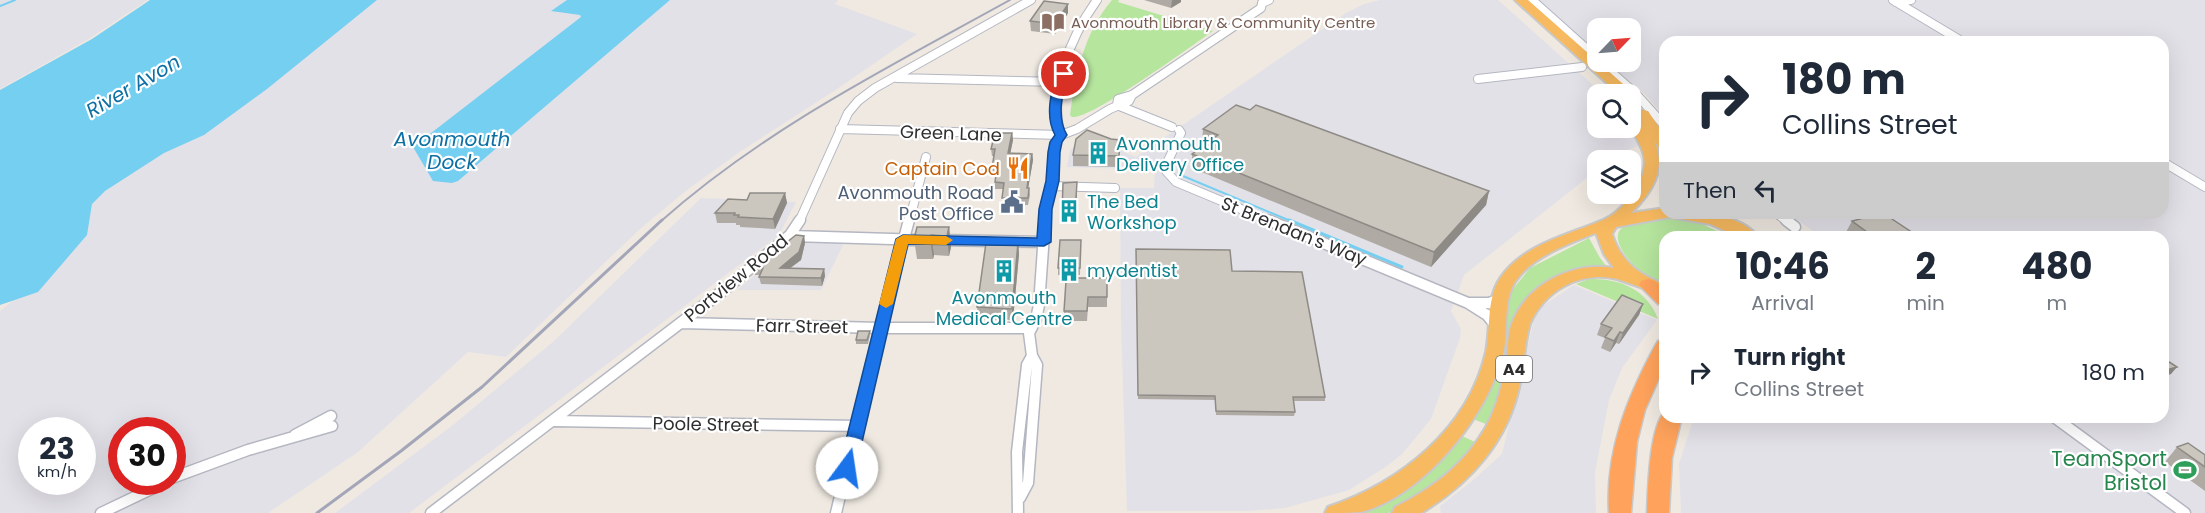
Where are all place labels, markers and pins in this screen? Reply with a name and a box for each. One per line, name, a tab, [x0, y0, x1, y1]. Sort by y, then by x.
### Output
library icon: Avonmouth Library & Community Centre	[1040, 9, 1066, 35]
place label: Avonmouth Library & Community Centre	[1071, 12, 1375, 33]
pin	[1038, 48, 1089, 99]
place label: Avonmouth Delivery Office	[1116, 131, 1244, 177]
building icon: Avonmouth Delivery Office	[1085, 140, 1111, 166]
restaurant icon: Captain Cod	[1005, 155, 1031, 181]
place label: Captain Cod	[885, 156, 1000, 181]
place label: Avonmouth Road Post Office	[837, 180, 994, 226]
public building icon: Avonmouth Road Post Office	[999, 189, 1025, 215]
place label: The Bed Workshop	[1087, 189, 1177, 235]
building icon: The Bed Workshop	[1056, 198, 1082, 224]
building icon: mydentist	[1056, 257, 1082, 283]
building icon: Avonmouth Medical Centre	[991, 258, 1017, 284]
place label: mydentist	[1087, 258, 1177, 283]
place label: Avonmouth Medical Centre	[936, 285, 1072, 331]
place label: TeamSport Bristol	[2051, 444, 2167, 497]
sports icon: TeamSport Bristol	[2172, 457, 2198, 483]

